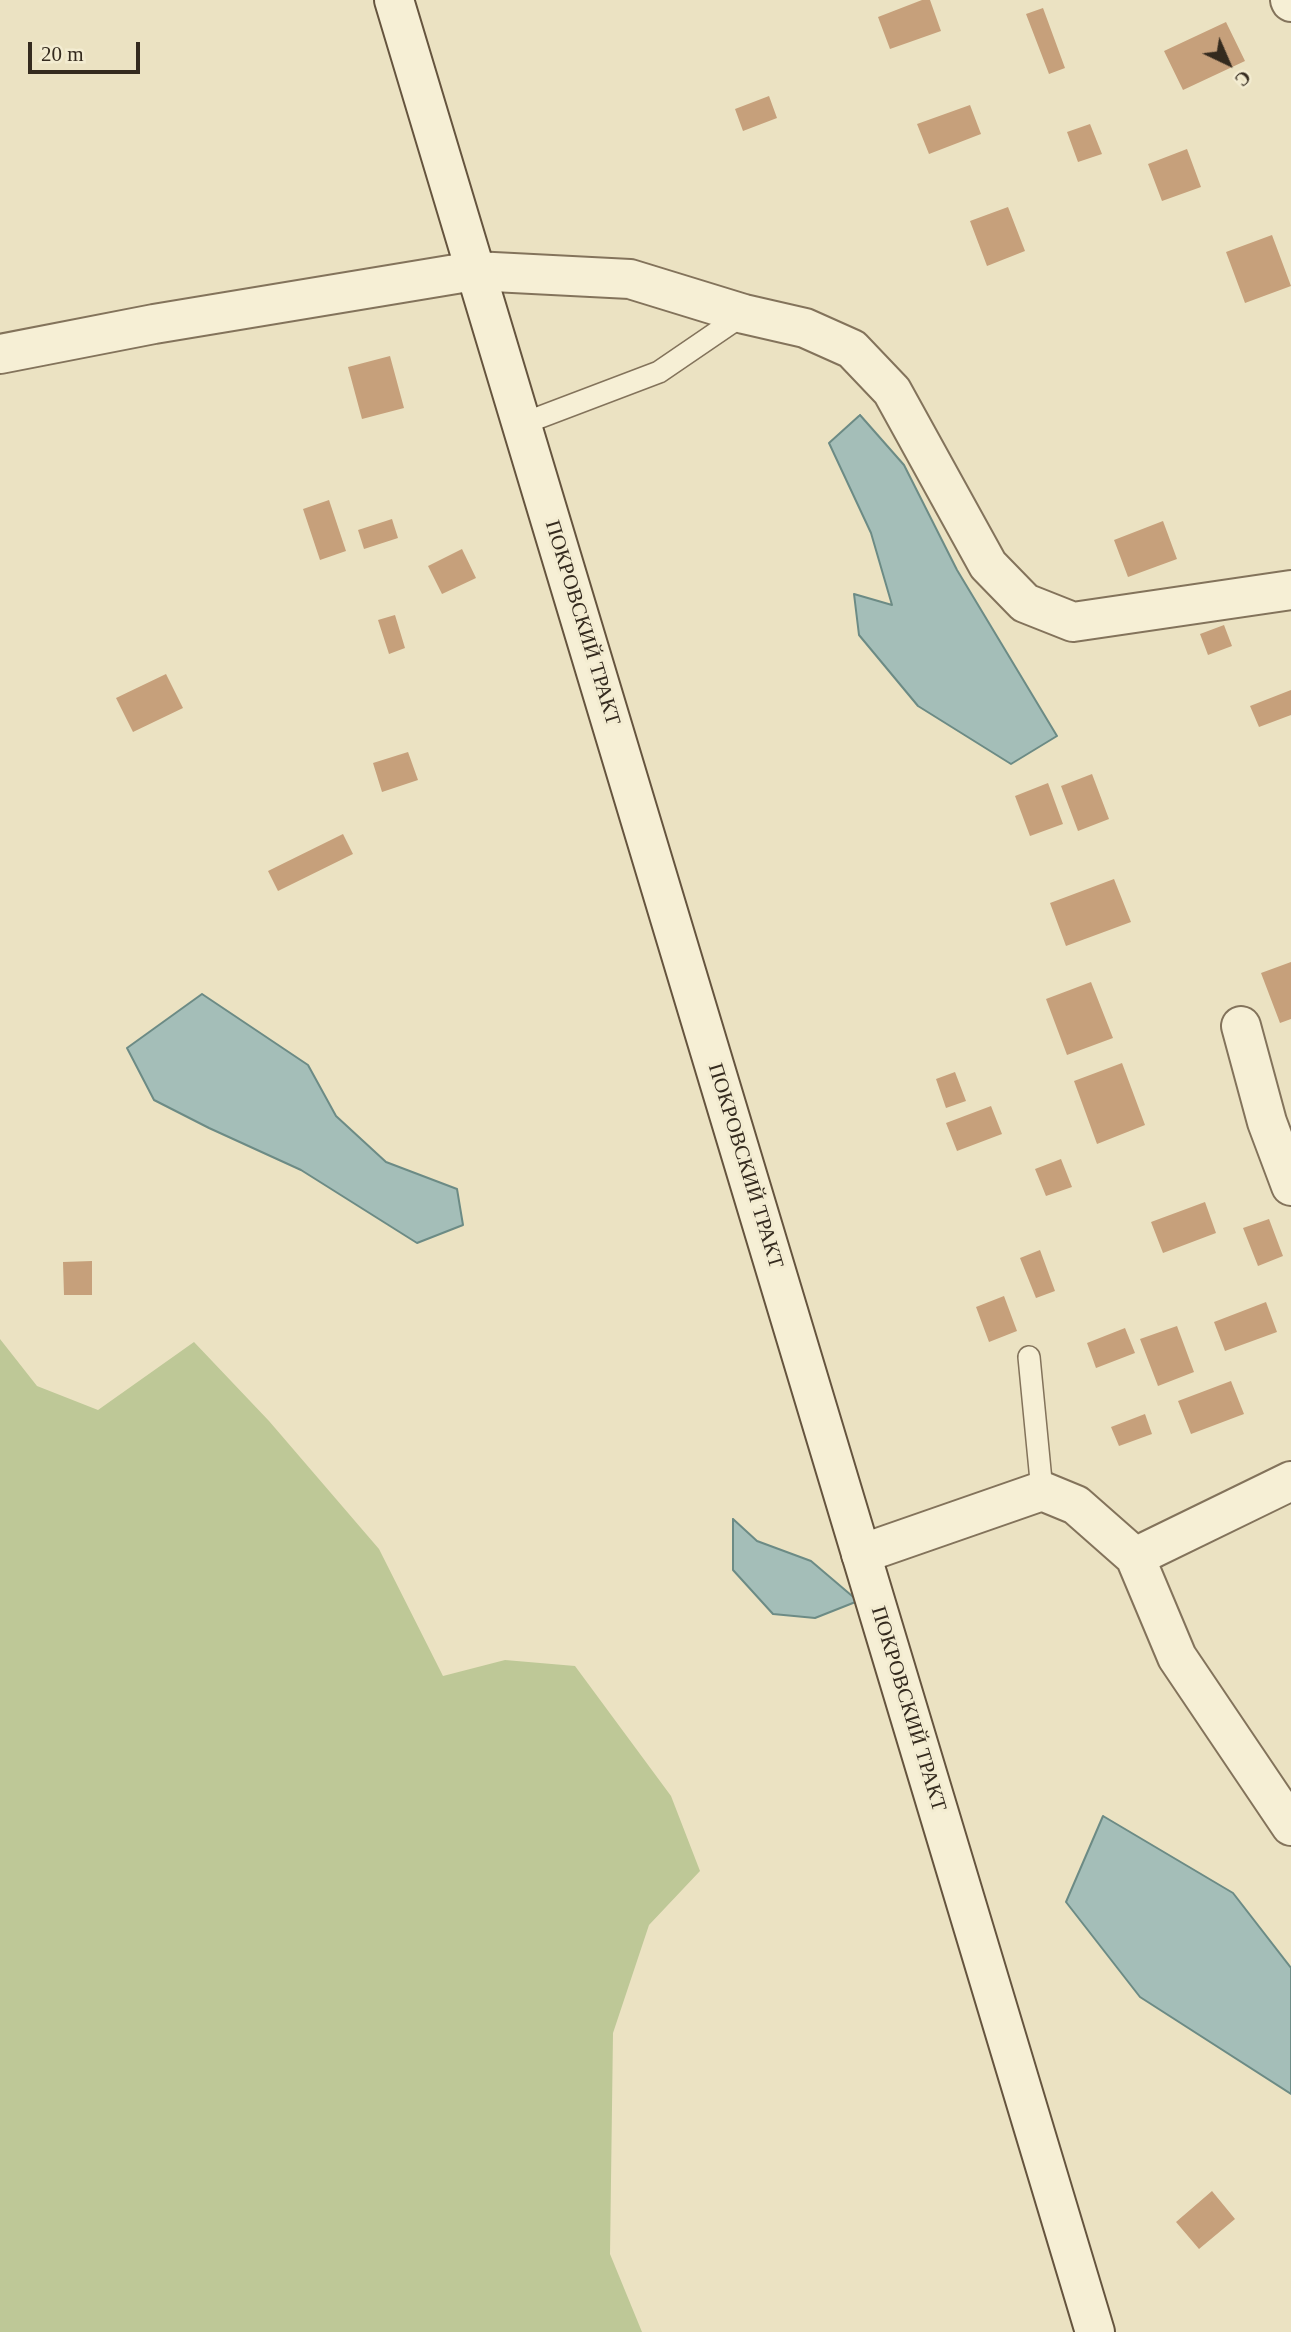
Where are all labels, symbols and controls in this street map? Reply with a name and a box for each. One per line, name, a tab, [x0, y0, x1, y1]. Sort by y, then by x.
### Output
scale bar	[32, 28, 144, 72]
north arrow	[1193, 28, 1263, 98]
text: 20 m	[41, 42, 84, 66]
text: С	[1231, 66, 1255, 91]
street label: ПОКРОВСКИЙ ТРАКТ	[539, 518, 625, 728]
street label: ПОКРОВСКИЙ ТРАКТ	[702, 1061, 788, 1271]
street label: ПОКРОВСКИЙ ТРАКТ	[865, 1604, 951, 1814]

